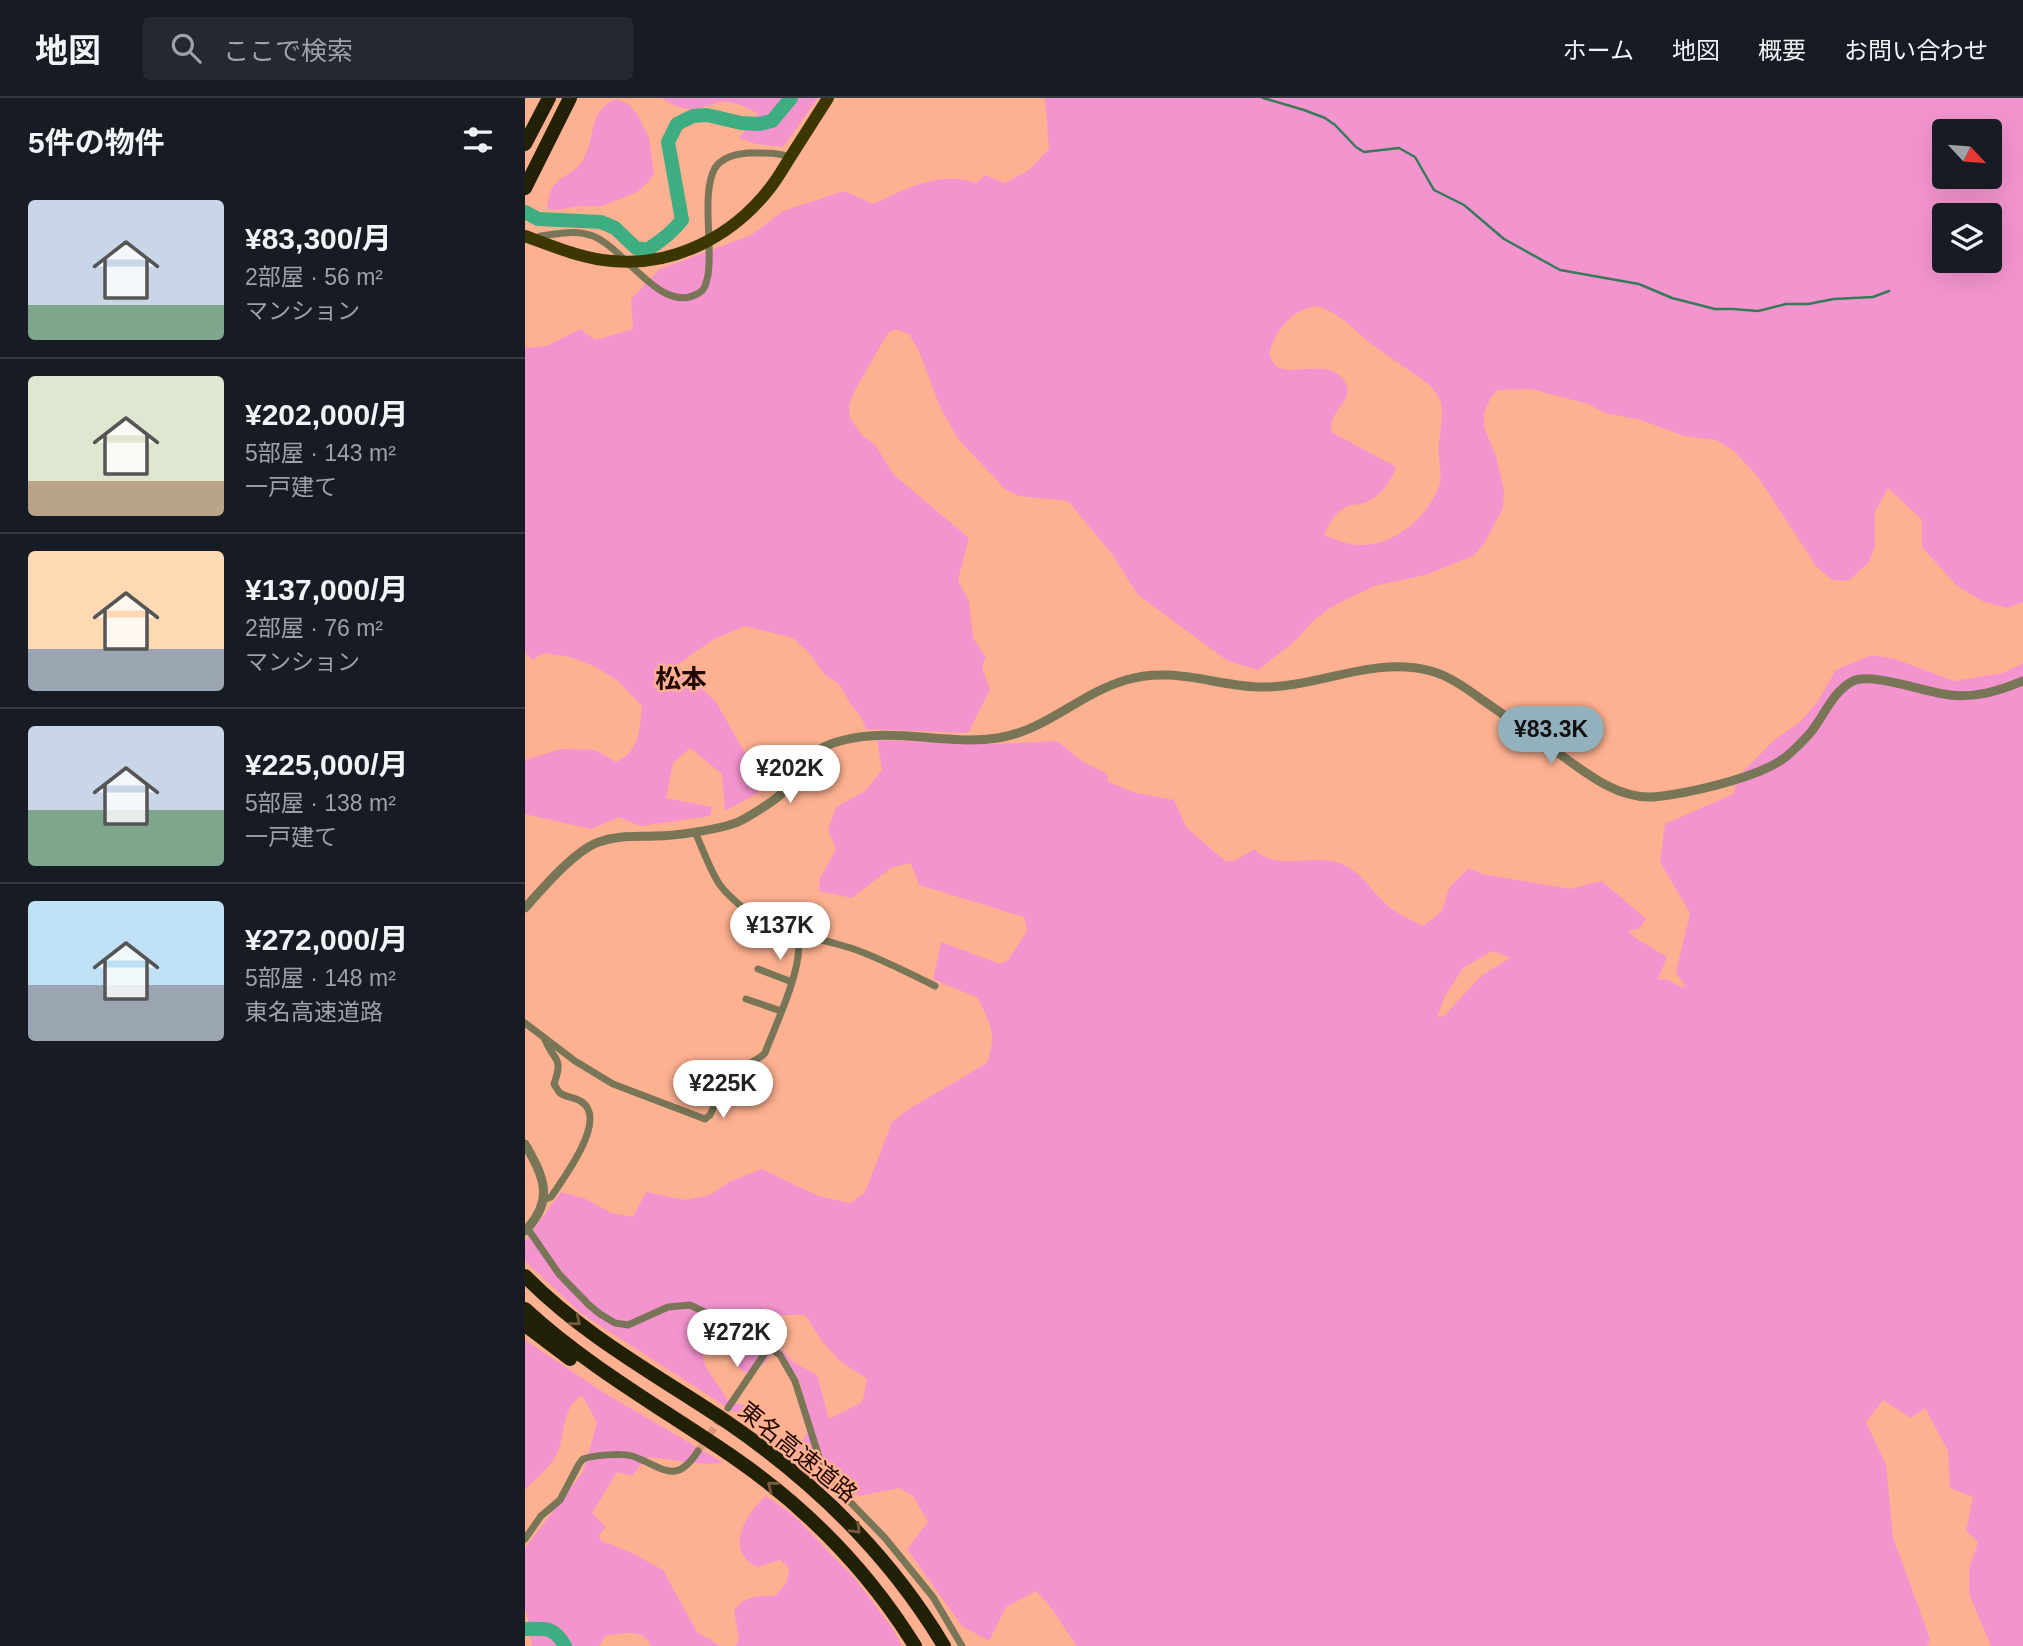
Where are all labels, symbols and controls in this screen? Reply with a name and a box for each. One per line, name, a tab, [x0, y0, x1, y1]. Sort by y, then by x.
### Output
search box	[143, 17, 633, 80]
icon: search	[167, 29, 205, 67]
text: 地図	[35, 32, 101, 69]
text: ここで検索	[223, 36, 353, 66]
text: ホーム	[1563, 37, 1634, 64]
text: 地図	[1672, 37, 1720, 64]
text: 概要	[1758, 37, 1806, 64]
text: お問い合わせ	[1844, 37, 1988, 64]
north arrow	[1932, 119, 2002, 189]
map controls	[1932, 119, 2002, 273]
icon: filters	[459, 121, 497, 159]
text: 5件の物件	[28, 126, 165, 159]
button: layers	[1932, 203, 2002, 273]
text: ¥83,300/月	[245, 222, 392, 255]
icon: home	[84, 228, 168, 312]
text: 2部屋 · 56 m²	[245, 264, 383, 290]
text: マンション	[245, 298, 360, 324]
text: ¥202,000/月	[245, 398, 408, 431]
icon: home	[84, 404, 168, 488]
text: 5部屋 · 143 m²	[245, 440, 396, 466]
text: 一戸建て	[245, 474, 337, 500]
text: ¥137,000/月	[245, 573, 408, 606]
icon: home	[84, 579, 168, 663]
text: 2部屋 · 76 m²	[245, 615, 383, 641]
text: マンション	[245, 649, 360, 675]
district label: 松本	[655, 664, 707, 694]
pin: ¥83.3K	[1494, 706, 1608, 766]
text: ¥83.3K	[1514, 716, 1588, 742]
pin: ¥202K	[741, 746, 839, 805]
text: ¥225,000/月	[245, 748, 408, 781]
icon: home	[84, 754, 168, 838]
text: ¥202K	[756, 755, 824, 781]
text: 5部屋 · 138 m²	[245, 790, 396, 816]
text: 一戸建て	[245, 824, 337, 850]
pin: ¥137K	[731, 902, 829, 962]
text: ¥137K	[746, 912, 814, 938]
text: ¥272,000/月	[245, 923, 408, 956]
icon: home	[84, 929, 168, 1013]
text: 5部屋 · 148 m²	[245, 965, 396, 991]
text: 東名高速道路	[245, 999, 383, 1025]
pin: ¥225K	[674, 1060, 772, 1120]
text: ¥225K	[689, 1070, 757, 1096]
pin: ¥272K	[688, 1310, 786, 1369]
one-way arrow	[567, 1313, 580, 1325]
text: ¥272K	[703, 1319, 771, 1345]
street label: 東名高速道路	[734, 1396, 862, 1508]
one-way arrow	[768, 1482, 780, 1495]
one-way arrow	[847, 1521, 860, 1534]

